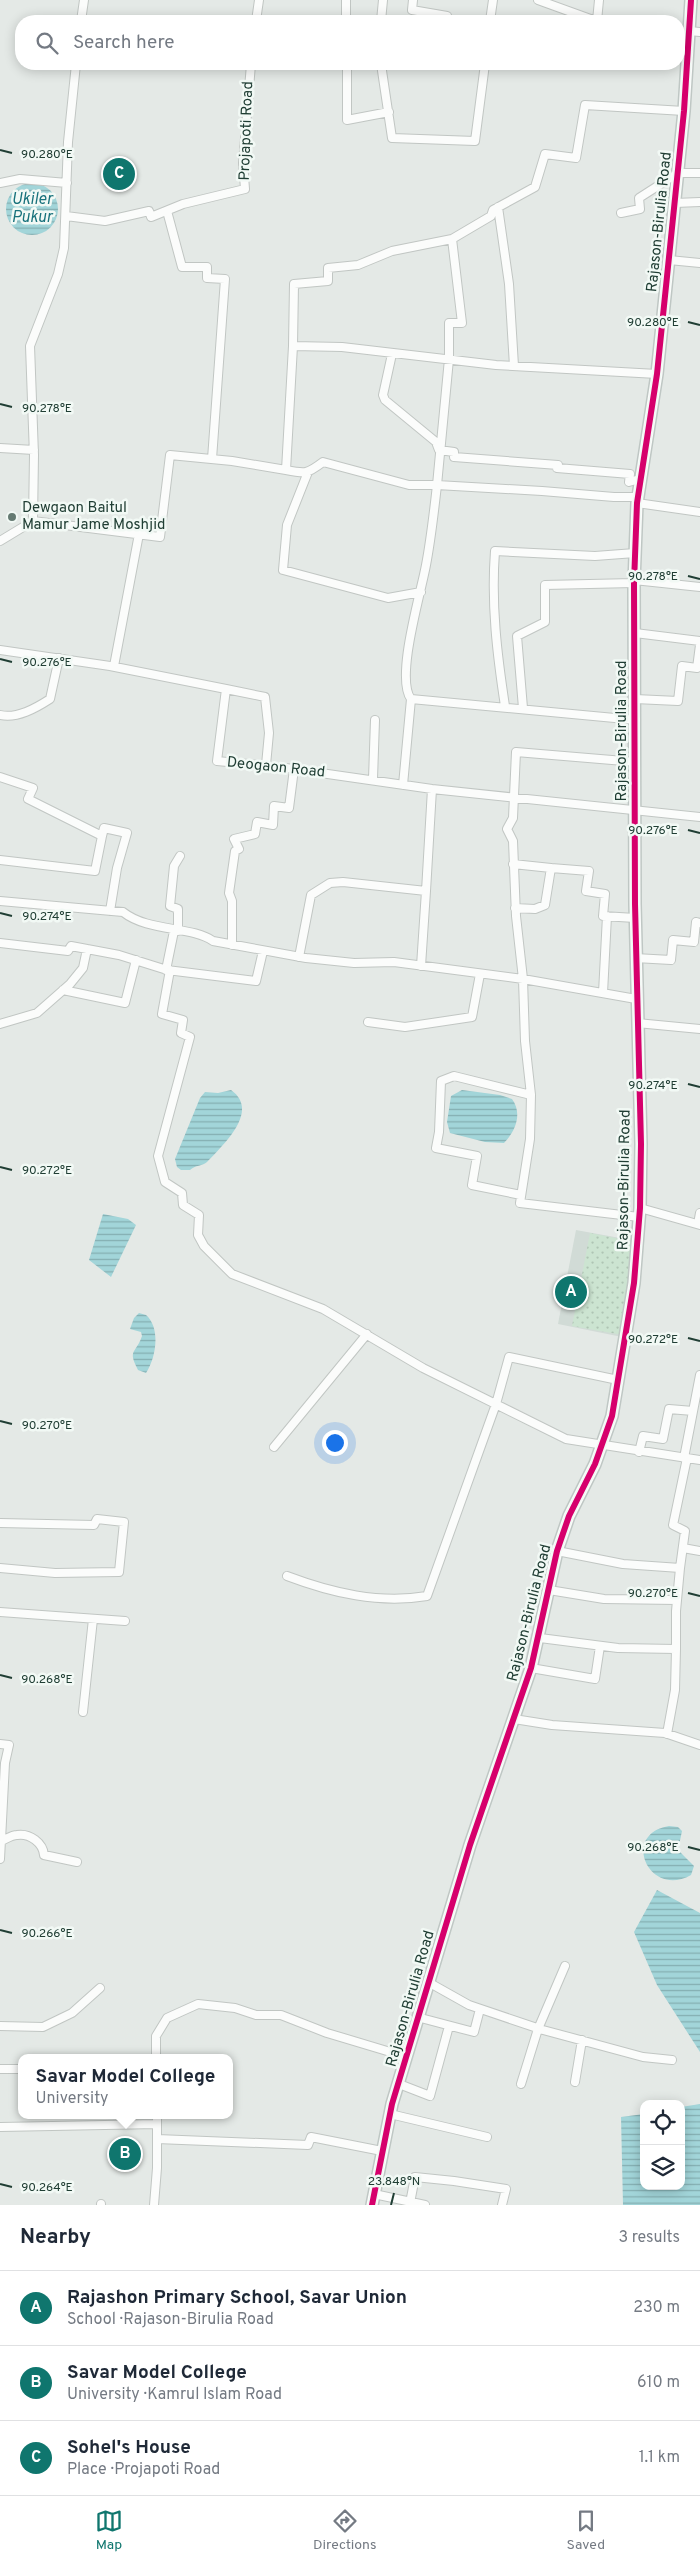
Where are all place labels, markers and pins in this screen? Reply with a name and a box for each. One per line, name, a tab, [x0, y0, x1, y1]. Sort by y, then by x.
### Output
pin: C	[103, 155, 135, 193]
place label: Dewgaon Baitul Mamur Jame Moshjid	[22, 499, 165, 535]
marker: Dewgaon Baitul Mamur Jame Moshjid	[6, 511, 18, 523]
pin: A	[555, 1273, 587, 1311]
pin: B	[109, 2135, 141, 2173]

